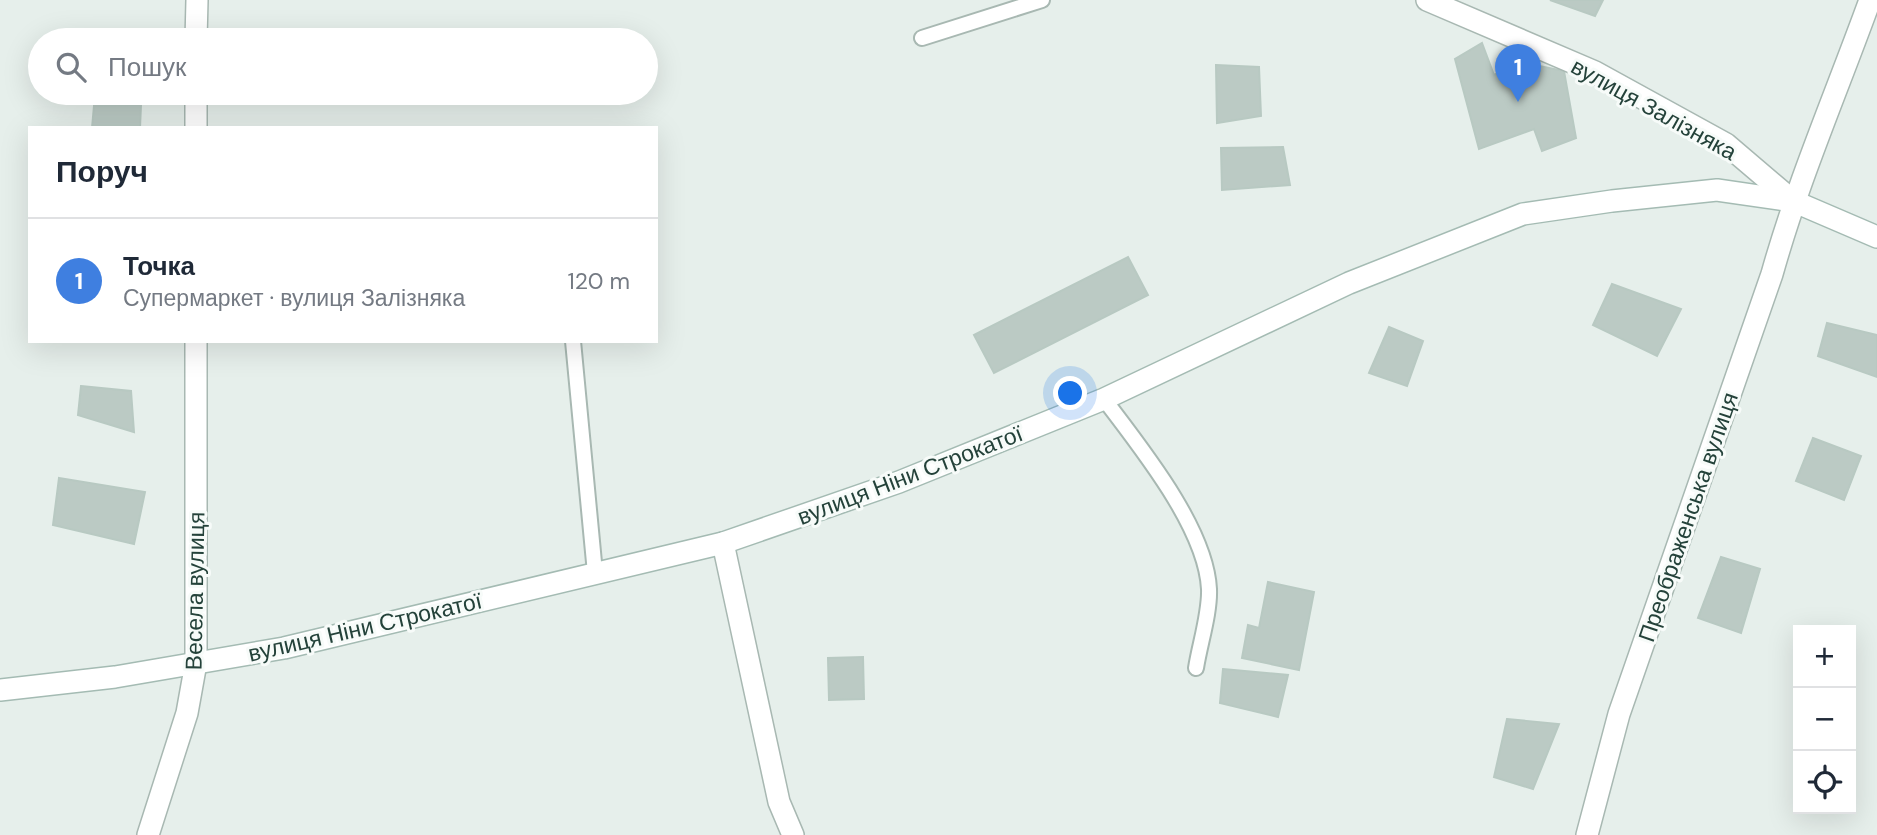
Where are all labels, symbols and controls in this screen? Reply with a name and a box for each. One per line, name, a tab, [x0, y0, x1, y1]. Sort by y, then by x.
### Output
search box	[28, 28, 658, 105]
pin: 1	[1495, 44, 1541, 102]
icon: search	[52, 48, 90, 86]
text: Пошук	[108, 50, 186, 84]
street label: вулиця Залізняка	[1566, 51, 1742, 167]
text: Поруч	[56, 152, 148, 191]
text: Точка	[123, 249, 195, 283]
text: 1	[75, 266, 83, 296]
text: 120 m	[567, 266, 630, 296]
text: Супермаркет · вулиця Залізняка	[123, 283, 465, 313]
your location	[1053, 376, 1087, 410]
street label: Преображенська вулиця	[1631, 388, 1745, 646]
street label: вулиця Ніни Строкатої	[793, 418, 1028, 532]
street label: Весела вулиця	[179, 511, 211, 671]
street label: вулиця Ніни Строкатої	[245, 585, 485, 669]
map controls	[1793, 625, 1856, 814]
button: +	[1793, 625, 1856, 688]
button: −	[1793, 688, 1856, 751]
button: locate	[1793, 751, 1856, 814]

